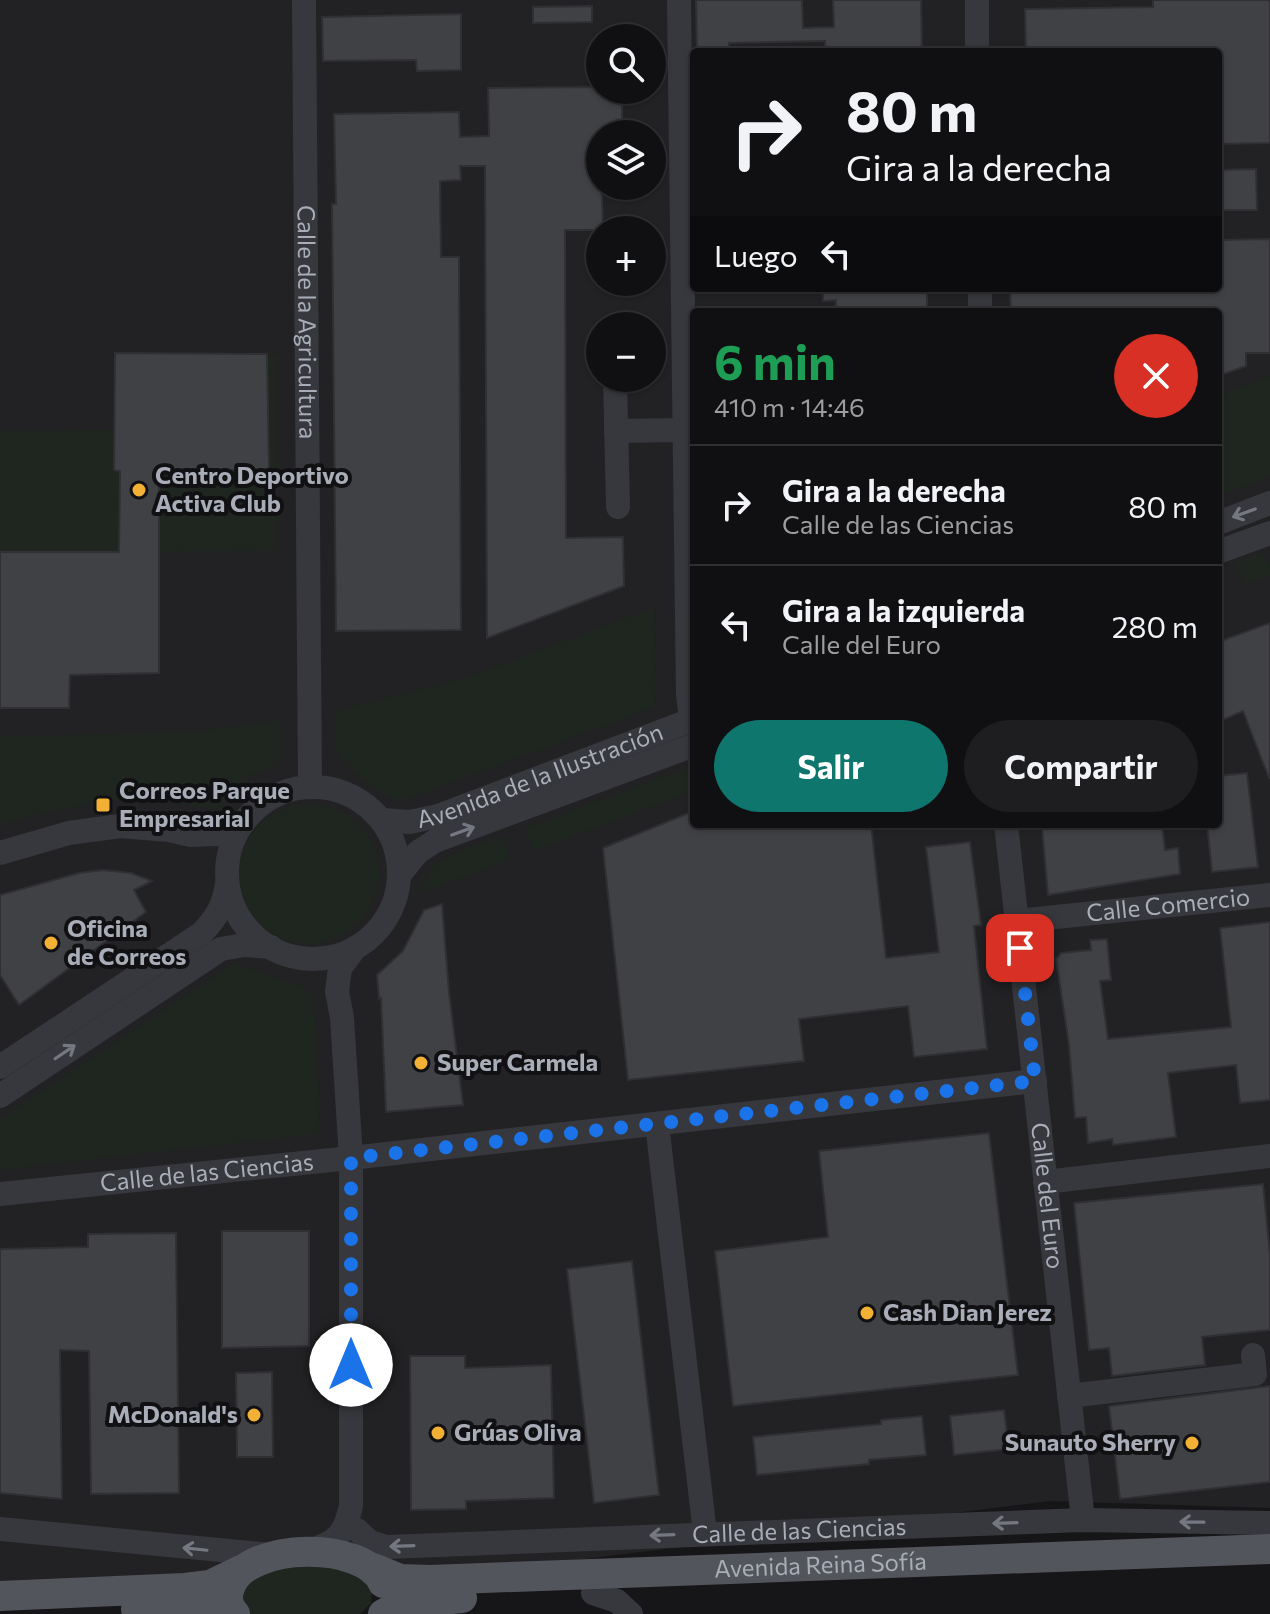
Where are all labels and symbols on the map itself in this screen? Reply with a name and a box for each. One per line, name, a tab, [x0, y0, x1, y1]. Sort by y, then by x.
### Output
street label: Calle de la Agricultura	[293, 205, 323, 439]
place label: Centro Deportivo Activa Club	[155, 460, 349, 517]
marker: Centro Deportivo Activa Club	[130, 481, 148, 499]
one-way arrow	[1232, 507, 1257, 521]
street label: Avenida de la Ilustración	[414, 716, 667, 833]
place label: Correos Parque Empresarial	[119, 775, 290, 832]
marker: Correos Parque Empresarial	[94, 796, 112, 814]
one-way arrow	[450, 823, 475, 837]
street label: Calle Comercio	[1085, 881, 1251, 927]
place label: Oficina de Correos	[67, 913, 186, 970]
pin	[986, 914, 1054, 982]
marker: Oficina de Correos	[42, 934, 60, 952]
one-way arrow	[53, 1044, 76, 1060]
place label: Super Carmela	[437, 1047, 598, 1076]
marker: Super Carmela	[412, 1054, 430, 1072]
street label: Calle del Euro	[1026, 1121, 1071, 1270]
street label: Calle de las Ciencias	[99, 1146, 315, 1197]
place label: Cash Dian Jerez	[883, 1297, 1052, 1326]
marker: Cash Dian Jerez	[858, 1304, 876, 1322]
position arrow	[309, 1323, 393, 1407]
place label: McDonald's	[108, 1399, 238, 1428]
marker: McDonald's	[245, 1406, 263, 1424]
place label: Grúas Oliva	[454, 1417, 582, 1446]
marker: Grúas Oliva	[429, 1424, 447, 1442]
place label: Sunauto Sherry	[1005, 1427, 1176, 1456]
marker: Sunauto Sherry	[1183, 1434, 1201, 1452]
street label: Calle de las Ciencias	[691, 1511, 907, 1548]
one-way arrow	[1179, 1514, 1206, 1530]
one-way arrow	[992, 1515, 1019, 1531]
one-way arrow	[649, 1528, 676, 1543]
one-way arrow	[389, 1539, 416, 1554]
one-way arrow	[182, 1542, 209, 1557]
street label: Avenida Reina Sofía	[714, 1546, 927, 1583]

